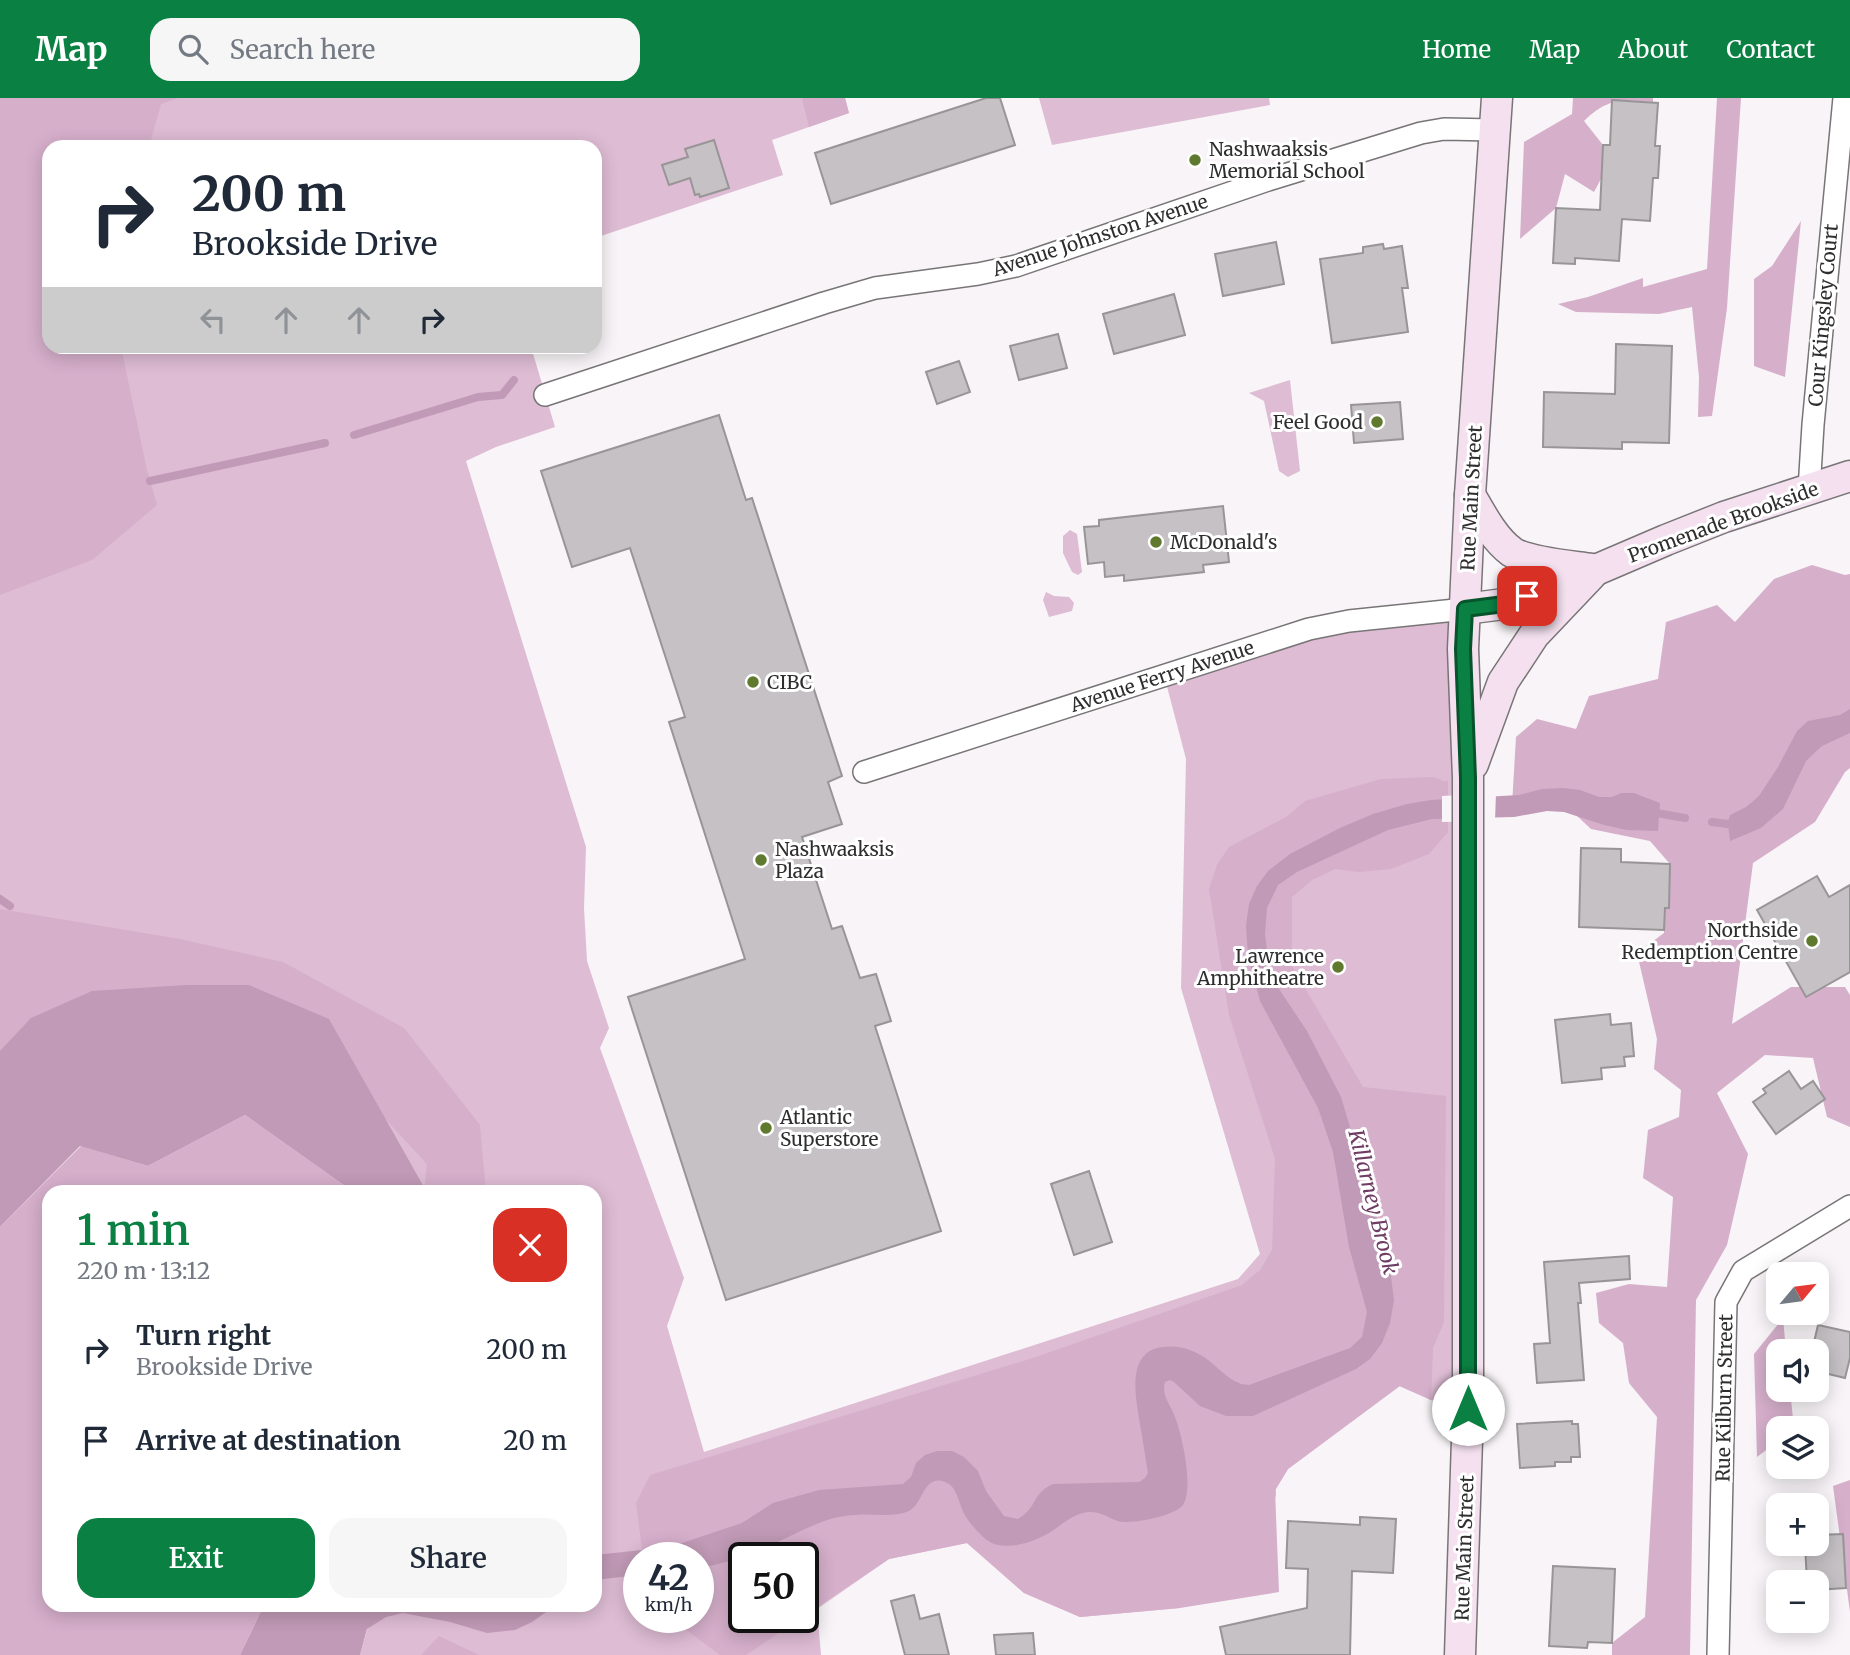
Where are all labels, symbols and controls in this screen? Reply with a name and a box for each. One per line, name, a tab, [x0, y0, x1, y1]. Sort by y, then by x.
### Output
search box	[150, 18, 640, 81]
text: Map	[35, 29, 108, 70]
icon: search	[174, 30, 212, 68]
text: Search here	[230, 33, 375, 66]
text: Home	[1422, 34, 1491, 65]
text: Map	[1529, 34, 1580, 65]
text: About	[1618, 34, 1688, 65]
text: Contact	[1726, 34, 1815, 65]
place label: Nashwaaksis Memorial School	[1209, 137, 1365, 183]
marker: Nashwaaksis Memorial School	[1187, 152, 1203, 168]
text: 200 m	[192, 163, 346, 224]
icon: right	[77, 168, 168, 259]
street label: Avenue Johnston Avenue	[988, 189, 1211, 281]
street label: Cour Kingsley Court	[1803, 222, 1843, 407]
text: Brookside Drive	[192, 224, 437, 264]
icon: left	[194, 301, 232, 339]
icon: ahead	[267, 301, 305, 339]
icon: ahead	[340, 301, 378, 339]
icon: right	[413, 301, 451, 339]
place label: Feel Good	[1273, 410, 1363, 434]
marker: Feel Good	[1369, 414, 1385, 430]
street label: Rue Main Street	[1455, 424, 1487, 571]
street label: Promenade Brookside	[1625, 476, 1822, 568]
place label: McDonald's	[1170, 530, 1277, 554]
marker: McDonald's	[1148, 534, 1164, 550]
pin	[1497, 566, 1557, 626]
icon: arrive	[1508, 577, 1546, 615]
street label: Avenue Ferry Avenue	[1066, 635, 1257, 717]
place label: CIBC	[767, 670, 812, 694]
marker: CIBC	[745, 674, 761, 690]
place label: Nashwaaksis Plaza	[775, 837, 894, 883]
marker: Nashwaaksis Plaza	[753, 852, 769, 868]
place label: Northside Redemption Centre	[1621, 918, 1798, 964]
marker: Northside Redemption Centre	[1804, 933, 1820, 949]
place label: Lawrence Amphitheatre	[1196, 944, 1324, 990]
marker: Lawrence Amphitheatre	[1330, 959, 1346, 975]
place label: Atlantic Superstore	[779, 1105, 879, 1151]
marker: Atlantic Superstore	[758, 1120, 774, 1136]
water label: Killarney Brook	[1342, 1126, 1405, 1278]
text: 1 min	[77, 1204, 190, 1256]
button: close	[493, 1208, 567, 1282]
text: 220 m · 13:12	[77, 1256, 210, 1285]
north arrow	[1766, 1262, 1829, 1325]
map controls	[1766, 1262, 1829, 1633]
street label: Rue Kilburn Street	[1711, 1313, 1737, 1482]
text: Turn right	[136, 1319, 271, 1352]
icon: right	[77, 1331, 115, 1369]
text: 200 m	[486, 1333, 567, 1366]
button: sound	[1766, 1339, 1829, 1402]
text: Brookside Drive	[136, 1352, 312, 1381]
position arrow	[1431, 1372, 1505, 1446]
button: layers	[1766, 1416, 1829, 1479]
icon: arrive	[77, 1422, 115, 1460]
text: Arrive at destination	[136, 1424, 401, 1457]
text: 20 m	[503, 1424, 567, 1457]
street label: Rue Main Street	[1449, 1474, 1479, 1621]
button: +	[1766, 1493, 1829, 1556]
button: Exit	[77, 1518, 315, 1598]
button: Share	[329, 1518, 567, 1598]
speed limit sign: 50	[728, 1542, 819, 1633]
text: 42	[648, 1556, 689, 1600]
button: −	[1766, 1570, 1829, 1633]
text: km/h	[645, 1593, 692, 1616]

